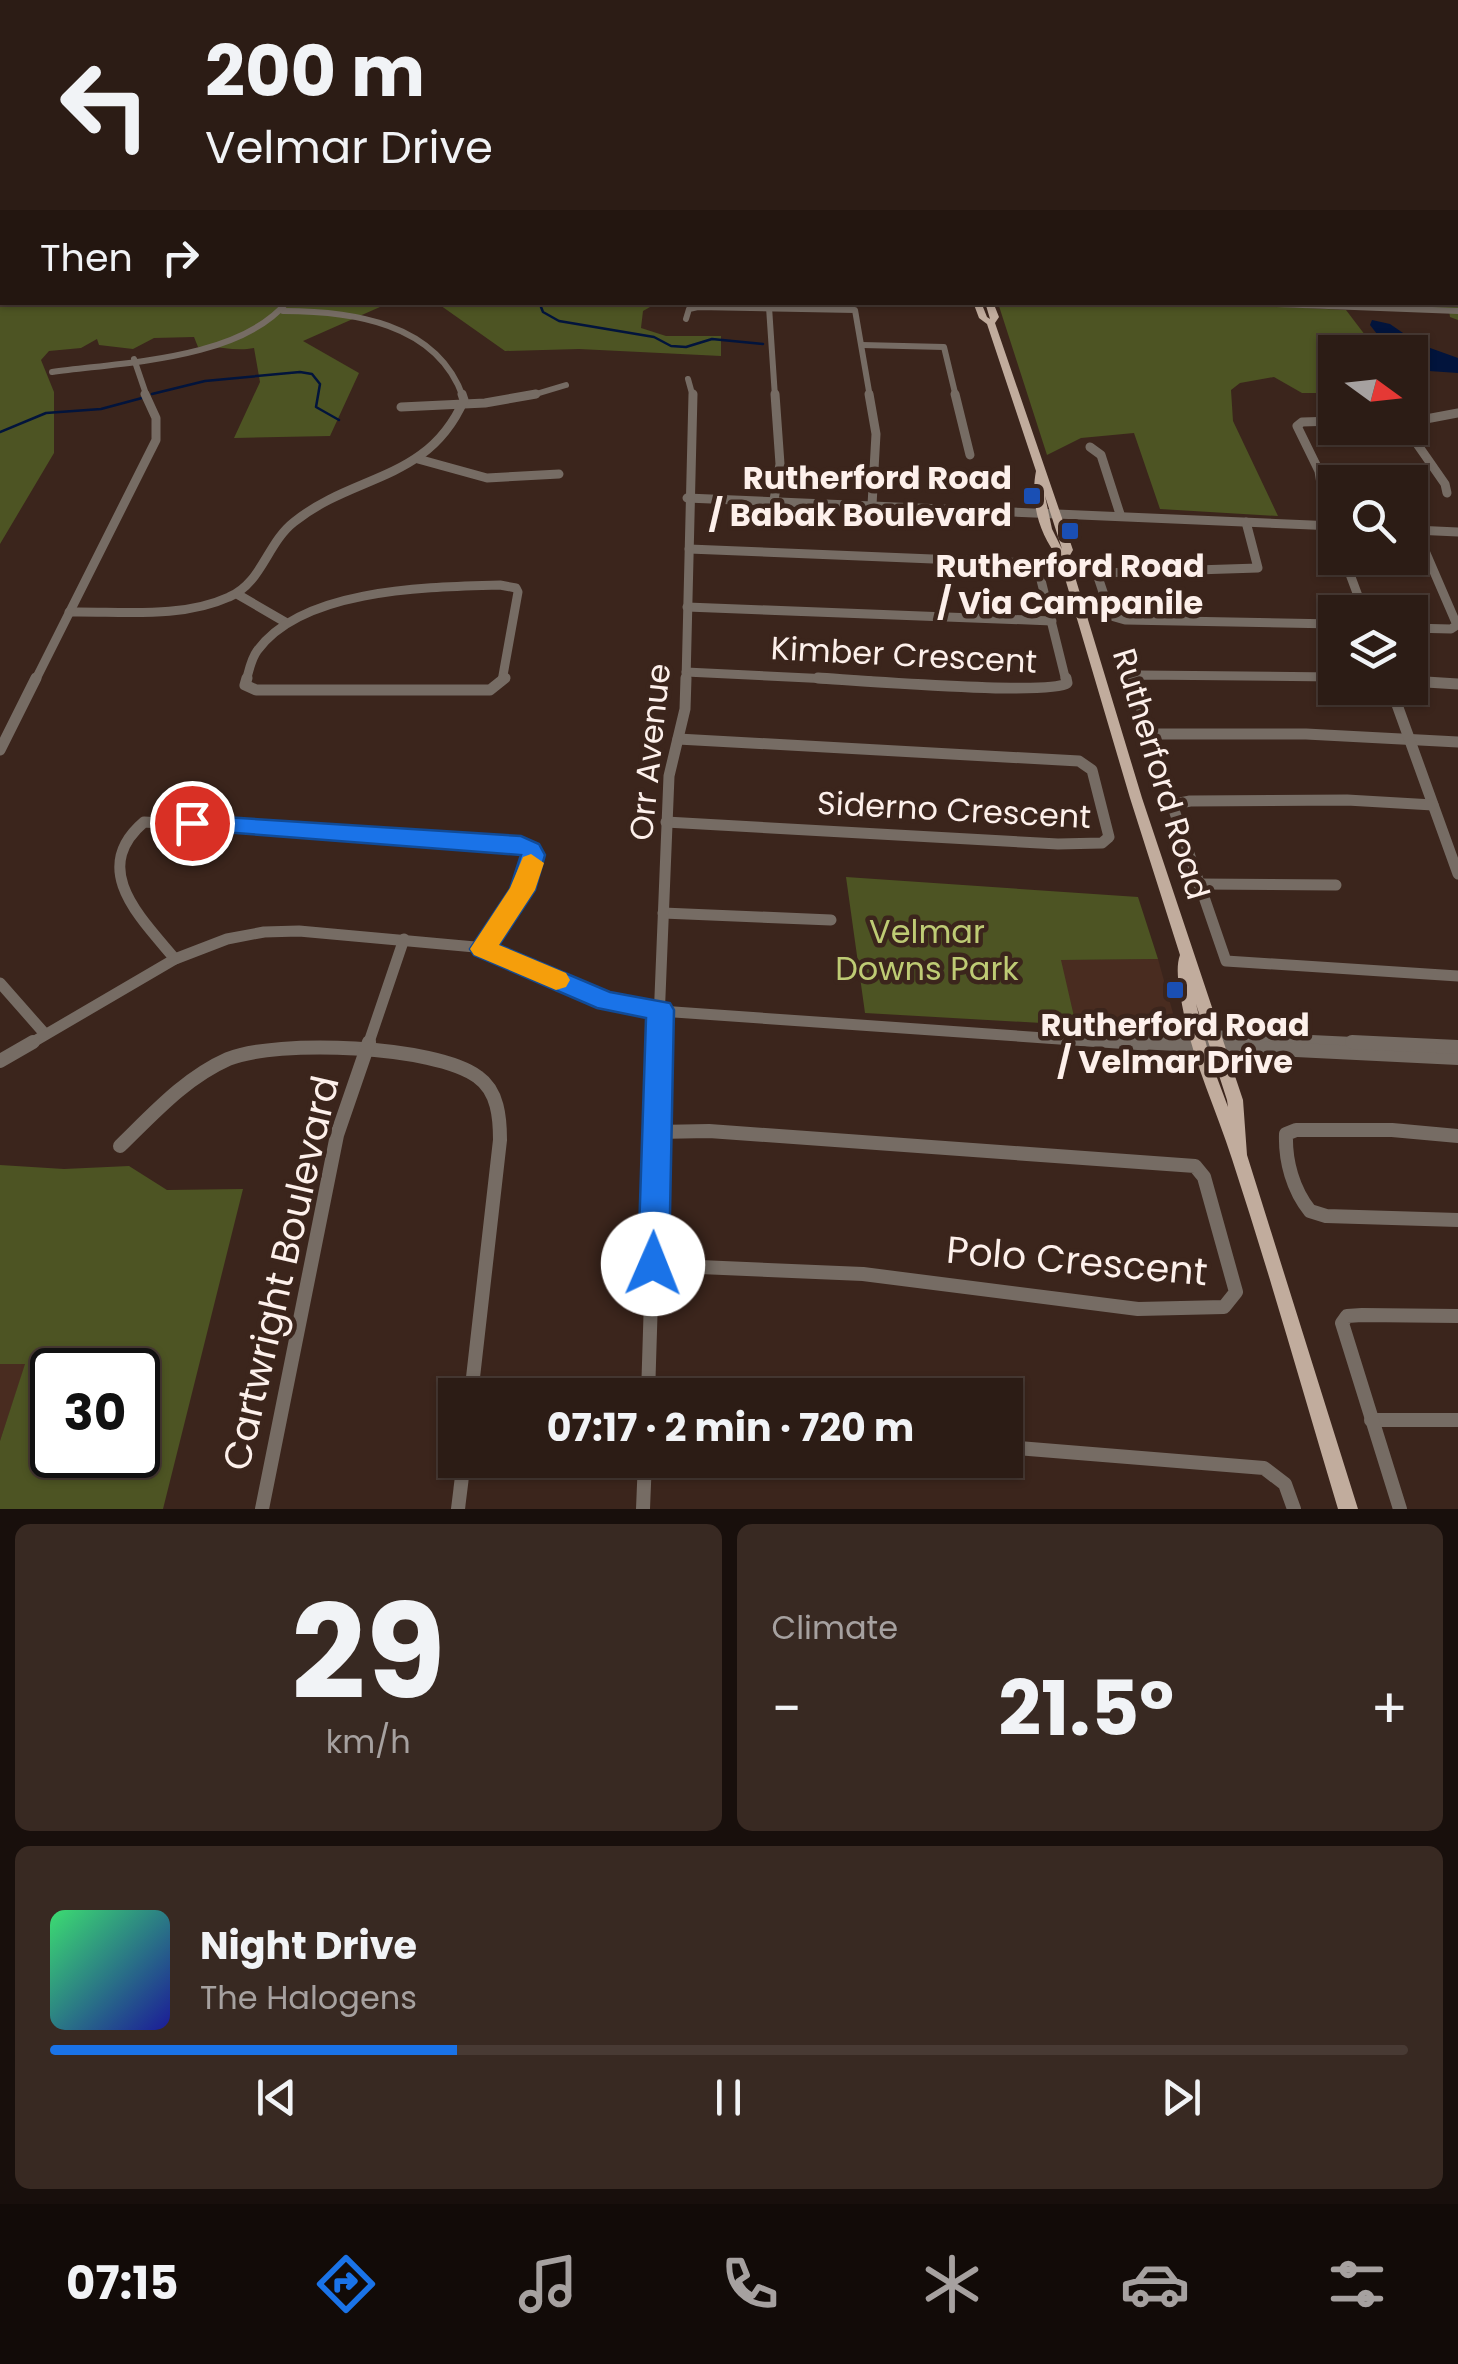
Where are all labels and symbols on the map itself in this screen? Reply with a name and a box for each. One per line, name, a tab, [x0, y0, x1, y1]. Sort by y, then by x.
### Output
north arrow	[1318, 335, 1428, 445]
place label: Rutherford Road / Babak Boulevard	[709, 455, 1012, 537]
marker: Rutherford Road / Babak Boulevard	[1021, 485, 1043, 507]
marker: Rutherford Road / Via Campanile	[1059, 520, 1081, 542]
place label: Rutherford Road / Via Campanile	[935, 543, 1205, 625]
street label: Kimber Crescent	[770, 625, 1038, 684]
street label: Rutherford Road	[1102, 643, 1221, 905]
street label: Orr Avenue	[618, 661, 681, 843]
street label: Siderno Crescent	[816, 780, 1092, 839]
pin	[150, 781, 235, 866]
park label: Velmar Downs Park	[835, 909, 1019, 991]
marker: Rutherford Road / Velmar Drive	[1164, 979, 1186, 1001]
place label: Rutherford Road / Velmar Drive	[1040, 1002, 1310, 1084]
street label: Cartwright Boulevard	[209, 1070, 352, 1475]
position arrow	[601, 1212, 705, 1316]
street label: Polo Crescent	[944, 1223, 1210, 1298]
speed limit sign: 30	[30, 1348, 160, 1478]

